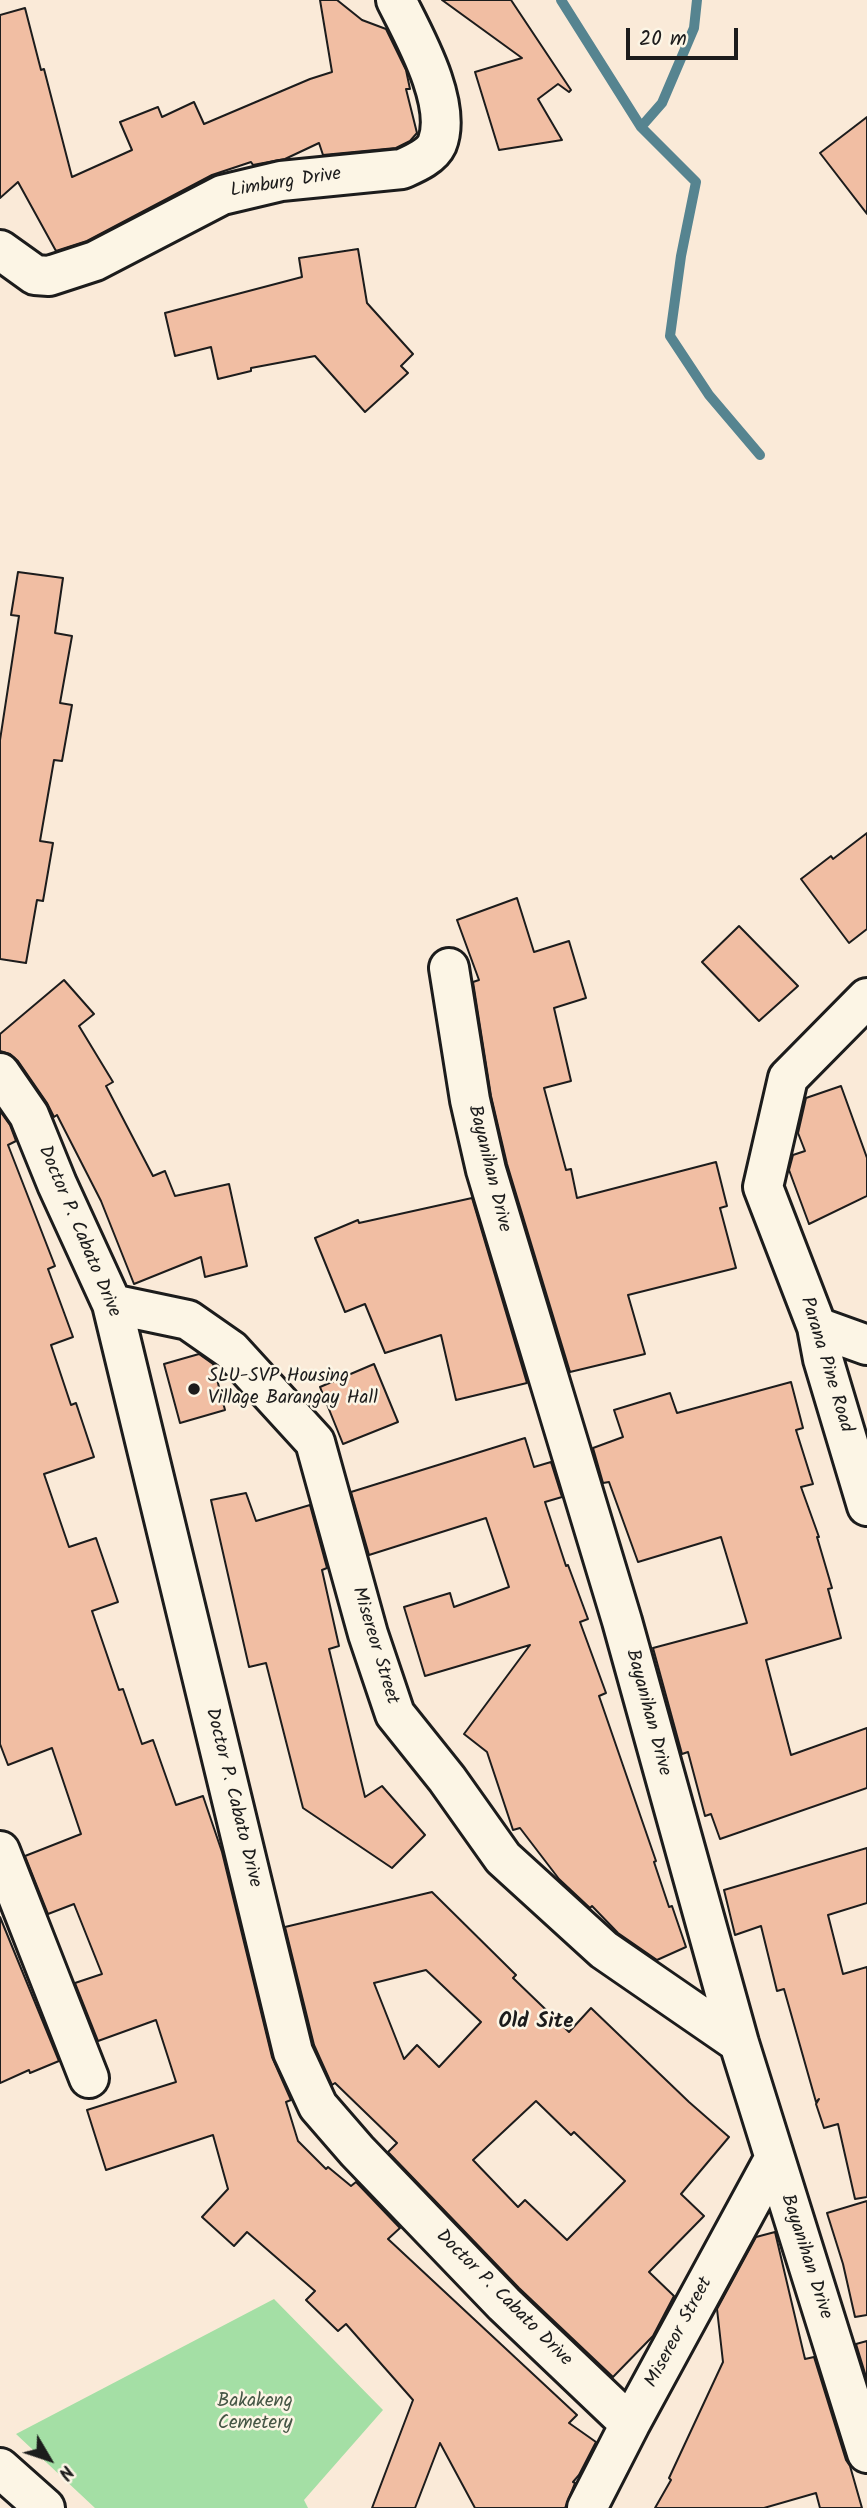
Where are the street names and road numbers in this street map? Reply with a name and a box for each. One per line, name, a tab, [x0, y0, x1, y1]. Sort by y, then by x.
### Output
street label: Limburg Drive	[229, 164, 343, 204]
street label: Bayanihan Drive	[461, 1103, 515, 1235]
street label: Doctor P. Cabato Drive	[32, 1143, 124, 1321]
street label: Parana Pine Road	[794, 1295, 856, 1435]
street label: Misereor Street	[345, 1584, 403, 1708]
street label: Bayanihan Drive	[619, 1647, 675, 1779]
street label: Doctor P. Cabato Drive	[199, 1706, 265, 1890]
street label: Bayanihan Drive	[774, 2192, 836, 2322]
street label: Doctor P. Cabato Drive	[430, 2226, 576, 2372]
street label: Misereor Street	[641, 2274, 719, 2392]

